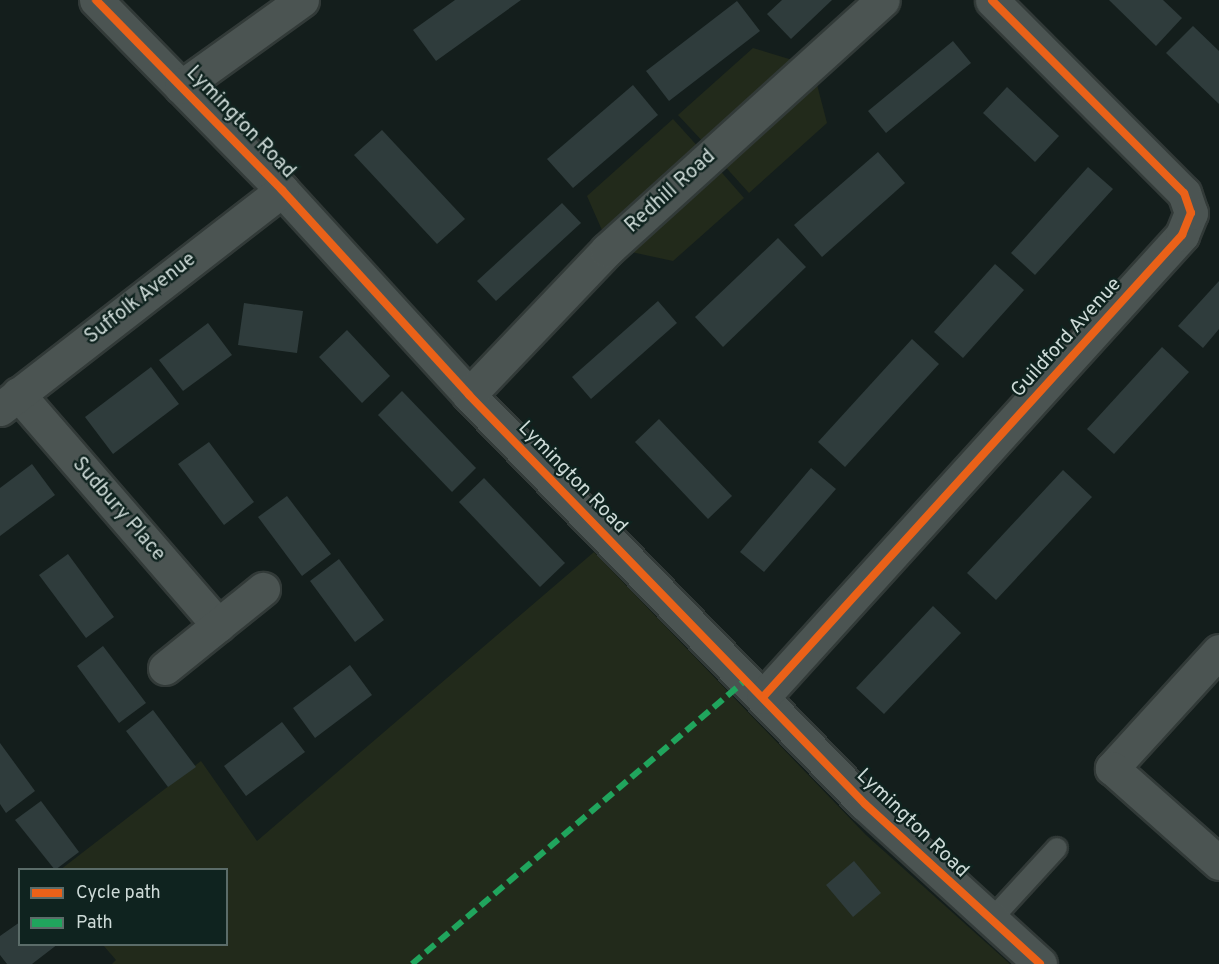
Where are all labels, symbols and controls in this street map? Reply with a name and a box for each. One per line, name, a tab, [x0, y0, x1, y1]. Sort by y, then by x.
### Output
street label: Lymington Road	[180, 62, 300, 184]
street label: Redhill Road	[621, 145, 721, 239]
street label: Suffolk Avenue	[80, 248, 202, 350]
street label: Guildford Avenue	[1007, 273, 1127, 403]
street label: Lymington Road	[512, 417, 632, 539]
street label: Sudbury Place	[66, 453, 170, 567]
street label: Lymington Road	[851, 764, 973, 884]
legend	[18, 868, 228, 946]
text: Cycle path	[76, 882, 161, 905]
text: Path	[76, 912, 113, 935]

